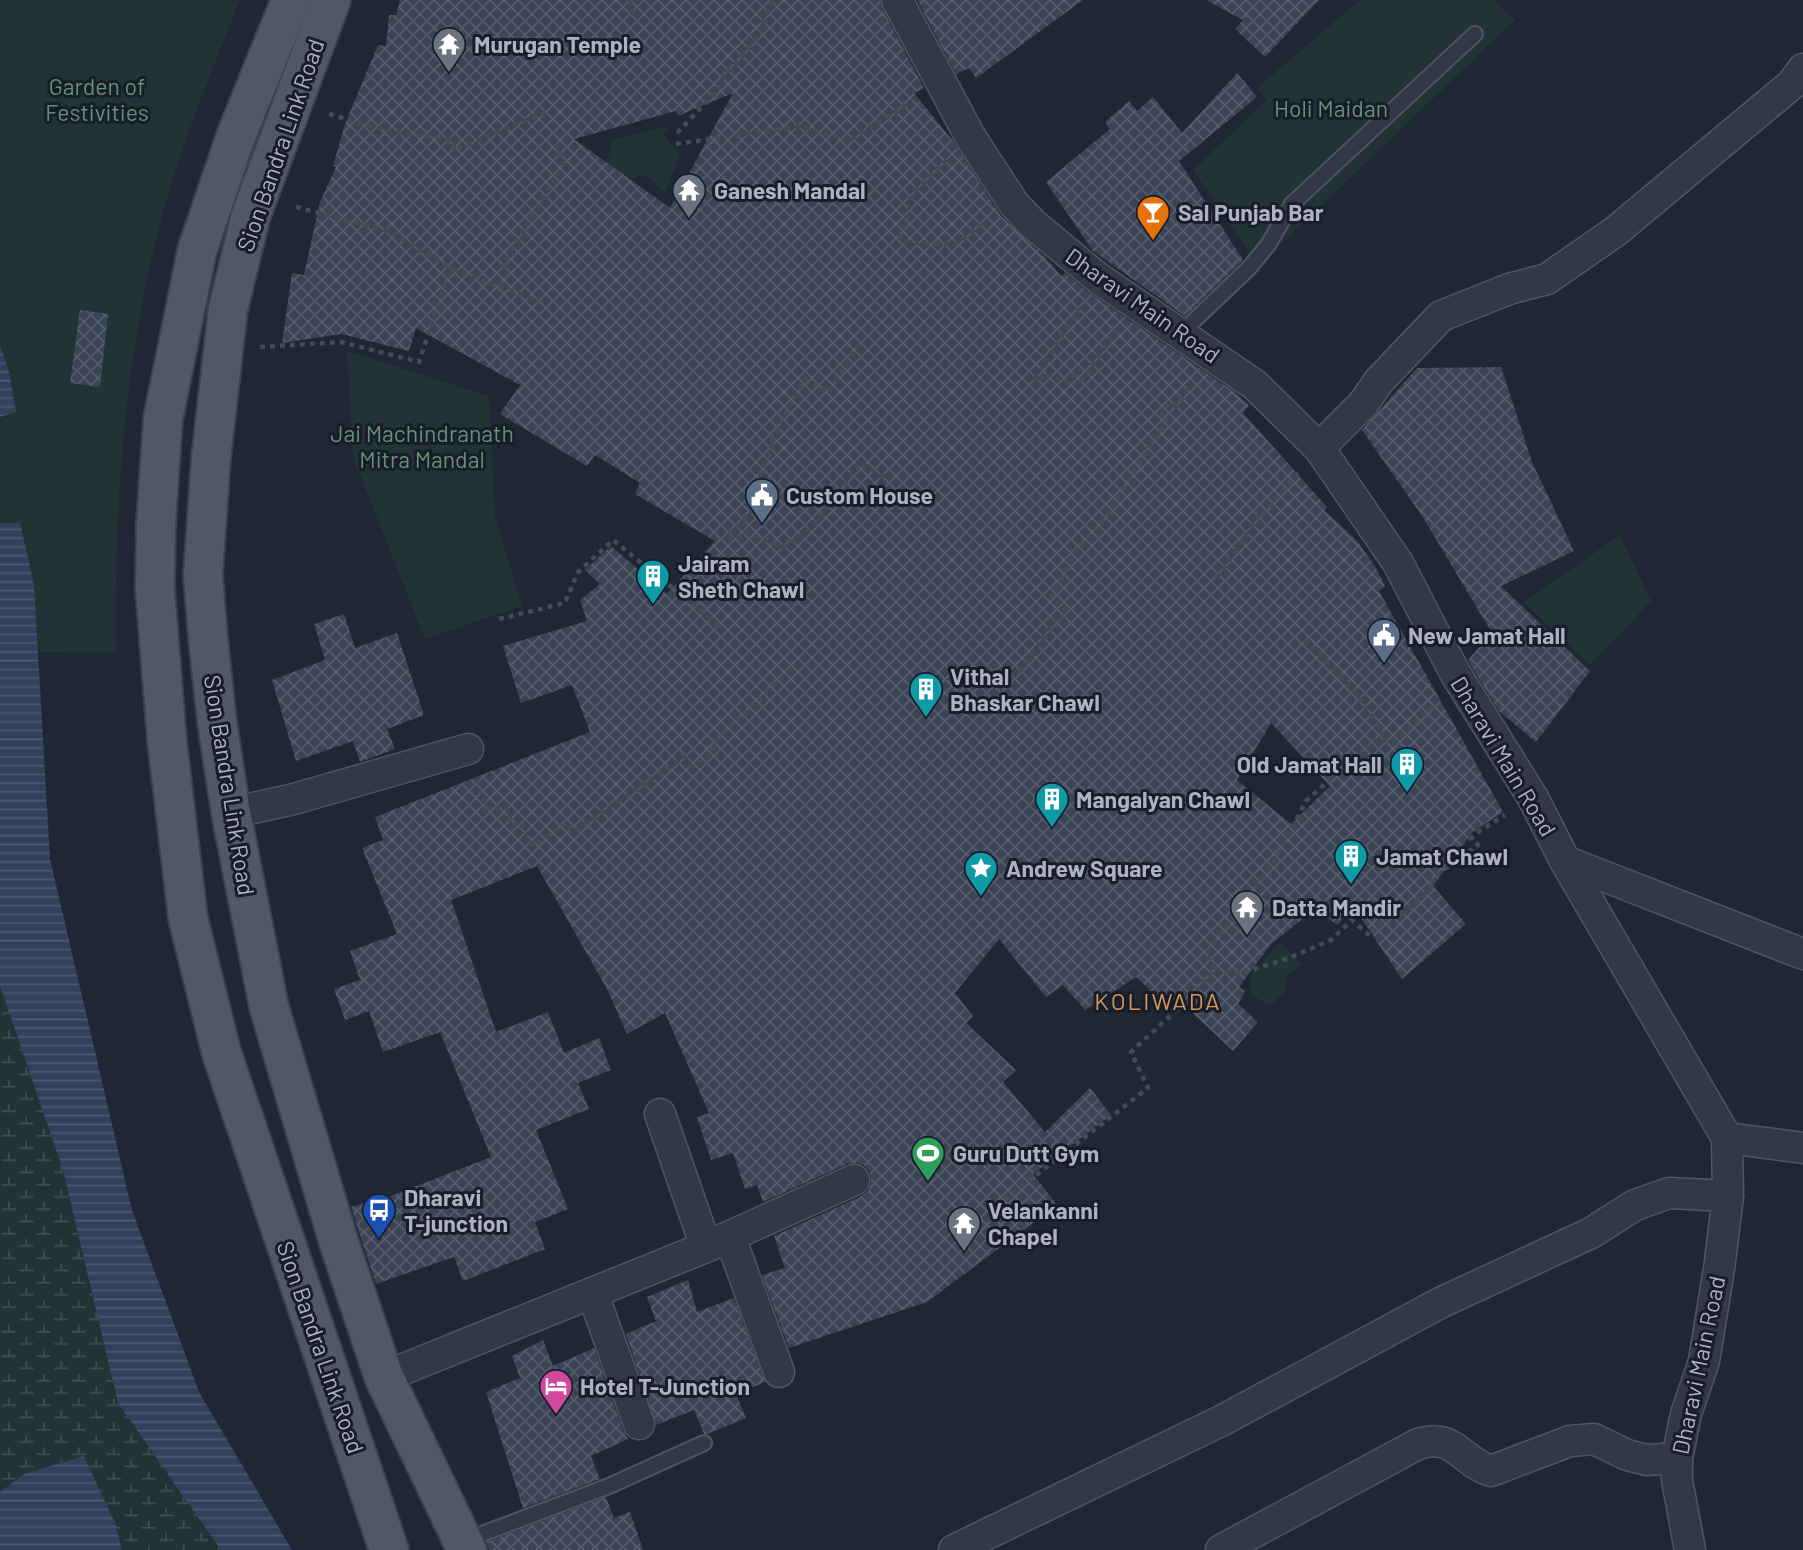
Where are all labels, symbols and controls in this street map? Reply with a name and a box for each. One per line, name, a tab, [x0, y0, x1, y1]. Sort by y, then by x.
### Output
temple icon: Murugan Temple	[430, 25, 468, 74]
place label: Murugan Temple	[474, 30, 641, 58]
street label: Sion Bandra Link Road	[231, 35, 329, 255]
park label: Garden of Festivities	[45, 72, 149, 126]
park label: Holi Maidan	[1274, 94, 1388, 122]
temple icon: Ganesh Mandal	[670, 171, 708, 220]
place label: Ganesh Mandal	[714, 176, 866, 204]
bar icon: Sal Punjab Bar	[1134, 193, 1172, 242]
place label: Sal Punjab Bar	[1178, 198, 1324, 226]
street label: Dharavi Main Road	[1061, 241, 1225, 369]
park label: Jai Machindranath Mitra Mandal	[330, 419, 514, 473]
public building icon: Custom House	[743, 476, 781, 525]
place label: Custom House	[786, 481, 933, 509]
place label: Jairam Sheth Chawl	[678, 549, 804, 603]
building icon: Jairam Sheth Chawl	[634, 557, 672, 606]
public building icon: New Jamat Hall	[1365, 616, 1403, 665]
place label: New Jamat Hall	[1408, 621, 1566, 649]
place label: Vithal Bhaskar Chawl	[950, 662, 1100, 716]
building icon: Vithal Bhaskar Chawl	[907, 670, 945, 719]
street label: Dharavi Main Road	[1445, 671, 1563, 841]
street label: Sion Bandra Link Road	[199, 673, 261, 897]
building icon: Old Jamat Hall	[1388, 745, 1426, 794]
place label: Old Jamat Hall	[1237, 750, 1382, 778]
building icon: Mangalyan Chawl	[1033, 780, 1071, 829]
place label: Mangalyan Chawl	[1076, 785, 1250, 813]
building icon: Jamat Chawl	[1332, 837, 1370, 886]
place label: Jamat Chawl	[1376, 842, 1508, 870]
place icon: Andrew Square	[962, 849, 1000, 898]
place label: Andrew Square	[1006, 854, 1163, 882]
temple icon: Datta Mandir	[1228, 888, 1266, 937]
place label: Datta Mandir	[1272, 893, 1401, 921]
district label: KOLIWADA	[1094, 986, 1222, 1015]
sports icon: Guru Dutt Gym	[909, 1134, 947, 1183]
place label: Guru Dutt Gym	[953, 1139, 1099, 1167]
place label: Dharavi T-junction	[404, 1183, 508, 1237]
bus stop icon: Dharavi T-junction	[360, 1191, 398, 1240]
place label: Velankanni Chapel	[988, 1196, 1099, 1250]
temple icon: Velankanni Chapel	[945, 1204, 983, 1253]
street label: Sion Bandra Link Road	[272, 1237, 370, 1457]
street label: Dharavi Main Road	[1665, 1273, 1731, 1457]
hotel icon: Hotel T-Junction	[537, 1367, 575, 1416]
place label: Hotel T-Junction	[580, 1372, 750, 1400]

